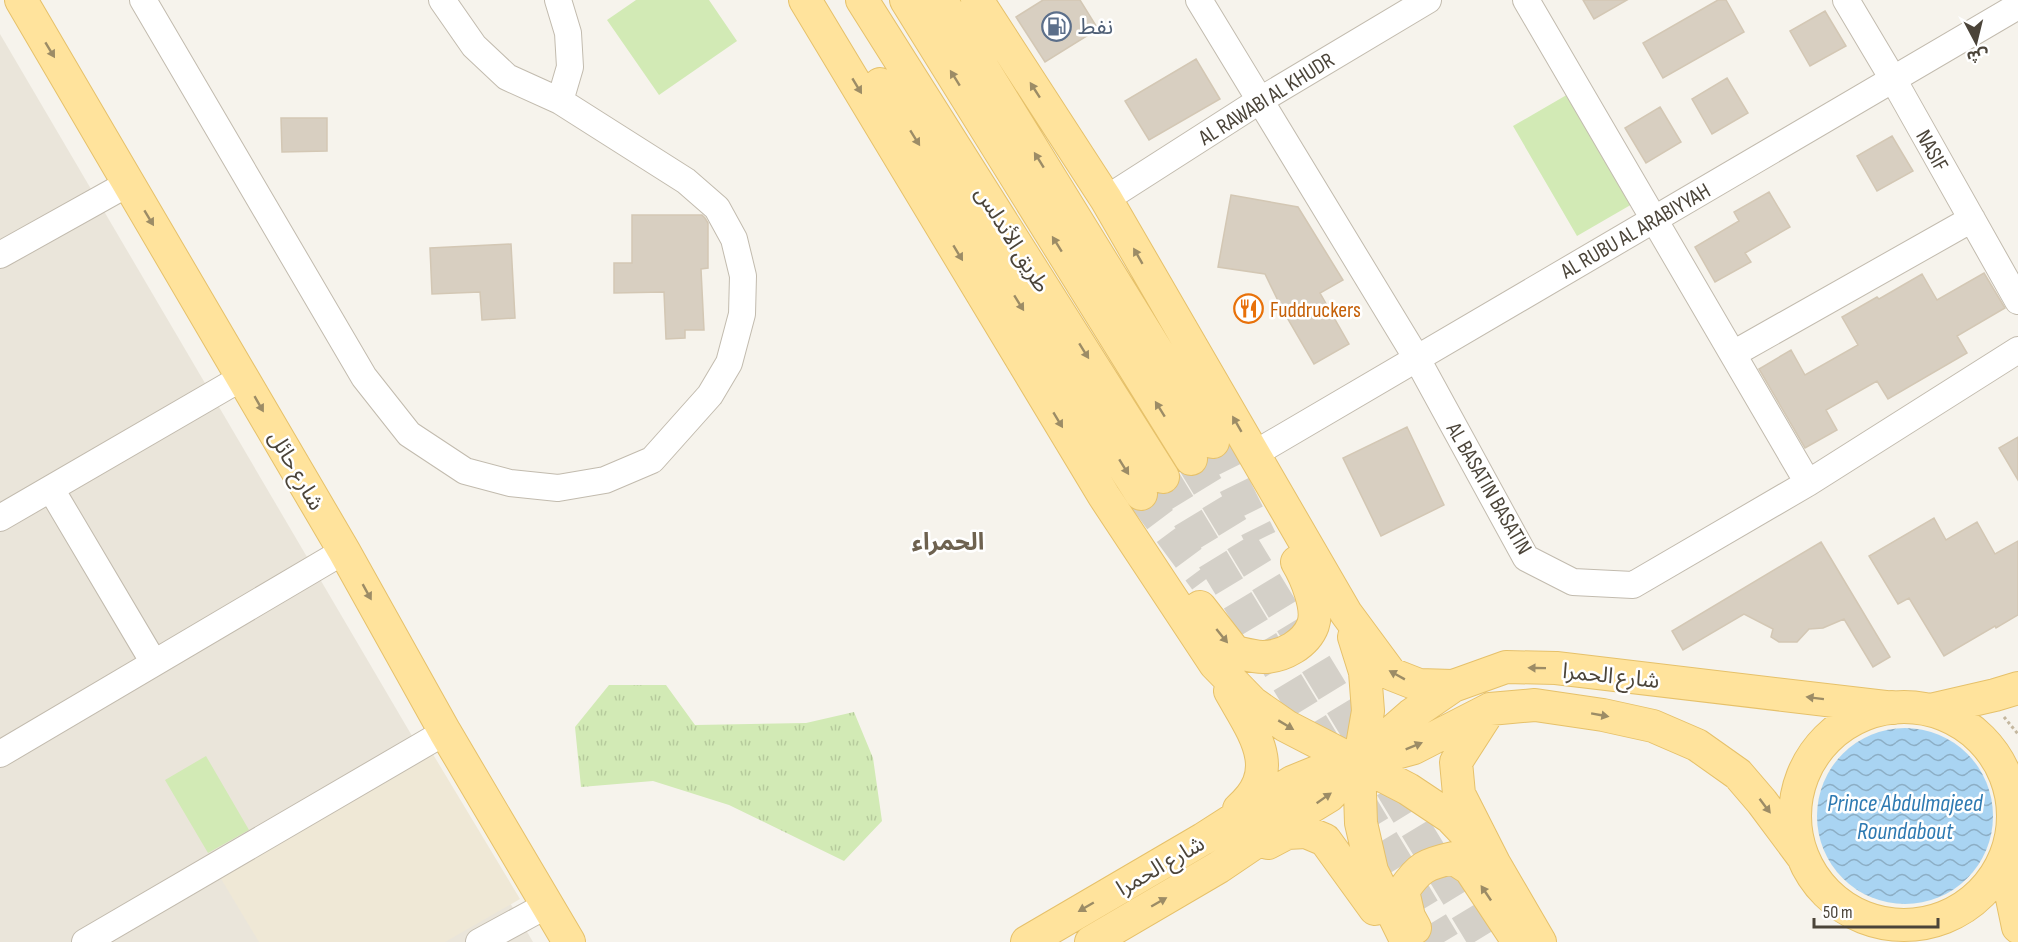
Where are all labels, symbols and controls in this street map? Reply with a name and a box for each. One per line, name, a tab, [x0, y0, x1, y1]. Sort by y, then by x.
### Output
fuel station icon: نفط	[1041, 10, 1073, 42]
north arrow	[1946, 12, 2006, 72]
place label: نفط	[1078, 14, 1113, 41]
one-way arrow	[45, 42, 56, 58]
text: ش	[1966, 45, 1990, 66]
street label: AL RAWABI AL KHUDR	[1193, 47, 1340, 152]
one-way arrow	[949, 70, 960, 86]
one-way arrow	[852, 78, 862, 95]
one-way arrow	[1030, 82, 1041, 98]
street label: NASIF	[1909, 125, 1954, 176]
one-way arrow	[909, 130, 920, 146]
one-way arrow	[1034, 152, 1045, 168]
street label: AL RUBU AL ARABIYYAH	[1555, 178, 1715, 286]
street label: طريق الأندلس	[968, 182, 1055, 298]
one-way arrow	[144, 210, 155, 226]
one-way arrow	[1052, 236, 1063, 252]
one-way arrow	[952, 245, 963, 261]
one-way arrow	[1133, 248, 1144, 264]
restaurant icon: Fuddruckers	[1233, 293, 1265, 325]
one-way arrow	[1013, 295, 1024, 311]
place label: Fuddruckers	[1270, 297, 1361, 324]
one-way arrow	[1078, 343, 1089, 359]
one-way arrow	[254, 396, 264, 413]
one-way arrow	[1155, 401, 1166, 418]
one-way arrow	[1053, 412, 1064, 428]
one-way arrow	[1231, 416, 1242, 432]
street label: AL BASATIN BASATIN	[1440, 417, 1537, 560]
street label: شارع حائل	[260, 426, 329, 516]
one-way arrow	[1118, 459, 1129, 475]
district label: الحمراء	[912, 528, 984, 557]
one-way arrow	[362, 583, 372, 600]
one-way arrow	[1216, 629, 1228, 644]
street label: شارع الحمرا	[1561, 658, 1661, 697]
one-way arrow	[1528, 663, 1547, 673]
one-way arrow	[1388, 670, 1405, 680]
one-way arrow	[1805, 694, 1824, 703]
one-way arrow	[1590, 710, 1609, 719]
one-way arrow	[1278, 720, 1295, 730]
one-way arrow	[1406, 741, 1424, 751]
water label: Prince Abdulmajeed Roundabout	[1827, 789, 1984, 846]
one-way arrow	[1315, 792, 1331, 804]
one-way arrow	[1759, 799, 1771, 814]
street label: شارع الحمرا	[1112, 830, 1211, 904]
one-way arrow	[1480, 885, 1491, 902]
scale bar	[1814, 891, 1938, 929]
one-way arrow	[1151, 897, 1168, 907]
one-way arrow	[1078, 902, 1094, 913]
text: 50 m	[1823, 902, 1853, 923]

